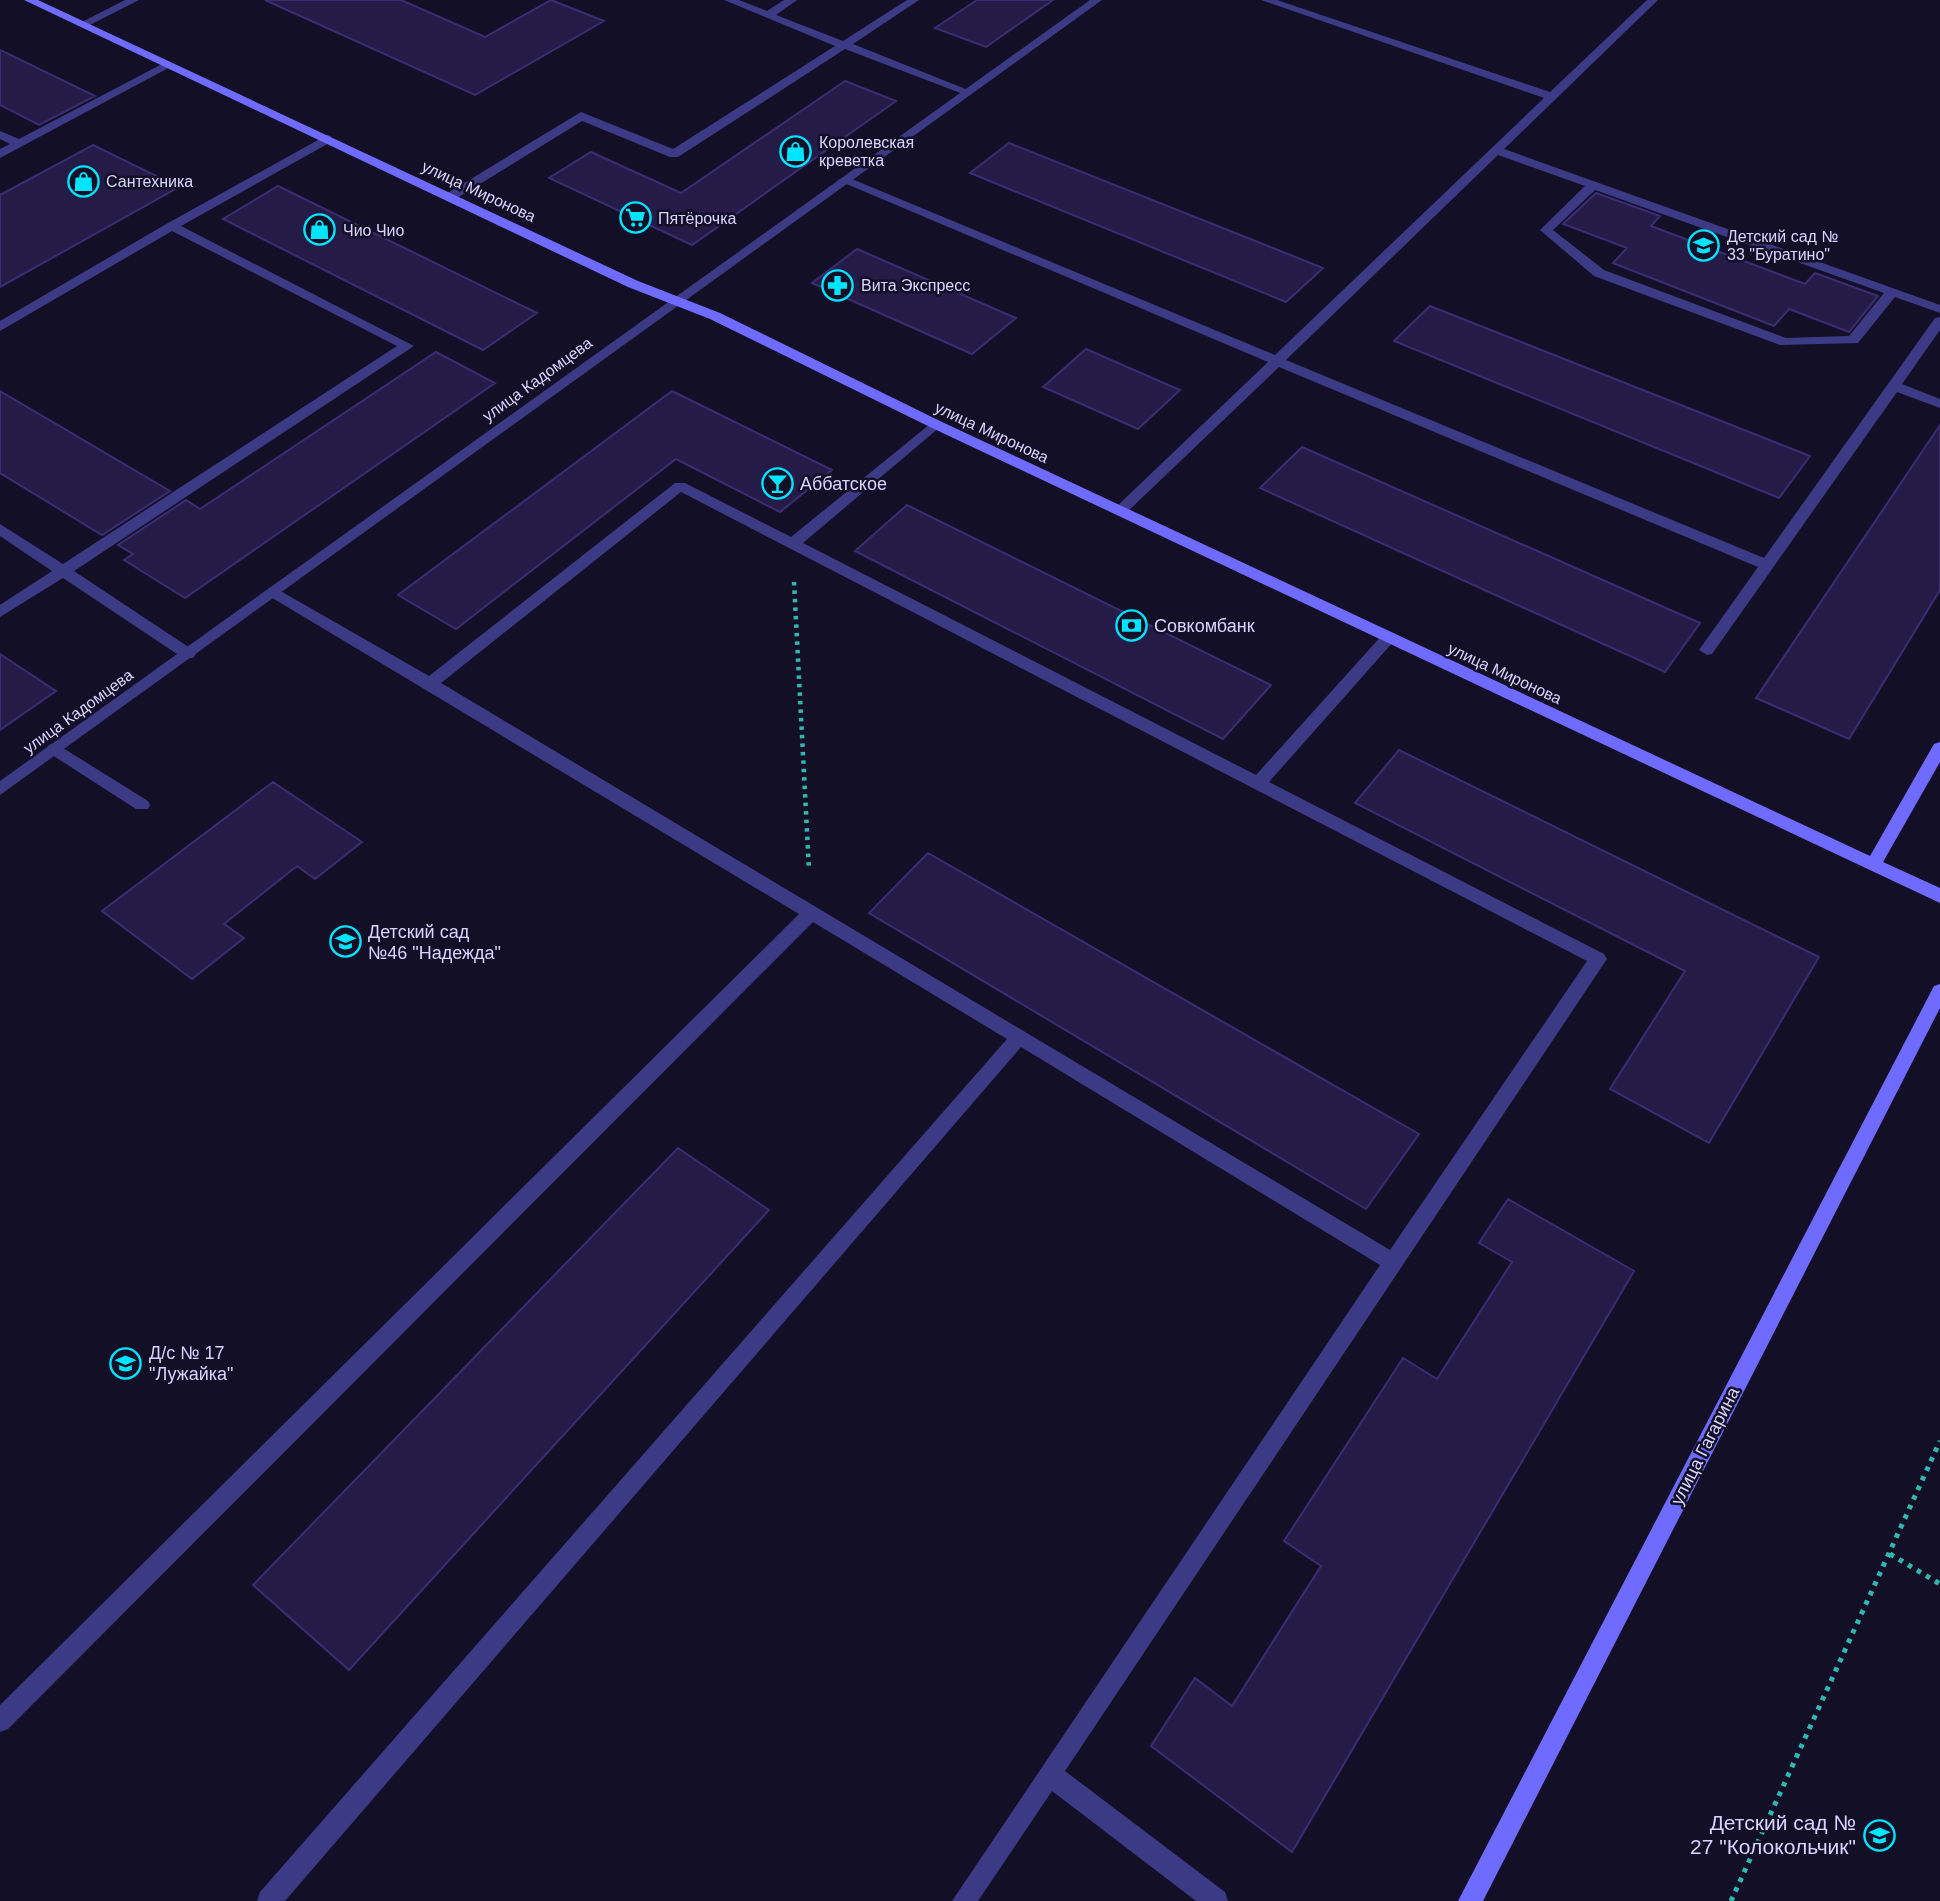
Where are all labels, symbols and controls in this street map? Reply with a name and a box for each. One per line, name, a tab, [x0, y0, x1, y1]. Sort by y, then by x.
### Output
shop icon: Королевская креветка	[779, 134, 813, 168]
place label: Королевская креветка	[819, 134, 914, 169]
street label: улица Миронова	[419, 158, 538, 225]
shop icon: Сантехника	[66, 164, 100, 198]
place label: Сантехника	[106, 173, 193, 190]
supermarket icon: Пятёрочка	[618, 201, 652, 235]
place label: Пятёрочка	[658, 210, 737, 227]
shop icon: Чио Чио	[303, 213, 337, 247]
place label: Чио Чио	[343, 222, 405, 239]
school or university icon: Детский сад № 33 "Буратино"	[1687, 228, 1721, 262]
place label: Детский сад № 33 "Буратино"	[1727, 228, 1839, 263]
pharmacy icon: Вита Экспресс	[821, 268, 855, 302]
place label: Вита Экспресс	[861, 277, 970, 294]
street label: улица Кадомцева	[479, 334, 595, 425]
street label: улица Миронова	[932, 399, 1051, 466]
bar icon: Аббатское	[760, 467, 794, 501]
place label: Аббатское	[800, 474, 887, 494]
bank icon: Совкомбанк	[1114, 609, 1148, 643]
place label: Совкомбанк	[1154, 616, 1255, 636]
street label: улица Миронова	[1445, 640, 1564, 707]
street label: улица Кадомцева	[20, 666, 136, 757]
place label: Детский сад №46 "Надежда"	[368, 922, 501, 963]
school or university icon: Детский сад №46 "Надежда"	[328, 925, 362, 959]
place label: Д/с № 17 "Лужайка"	[149, 1343, 233, 1384]
school or university icon: Д/с № 17 "Лужайка"	[109, 1346, 143, 1380]
street label: улица Гагарина	[1667, 1383, 1744, 1508]
place label: Детский сад № 27 "Колокольчик"	[1690, 1811, 1856, 1858]
school or university icon: Детский сад № 27 "Колокольчик"	[1862, 1818, 1896, 1852]

